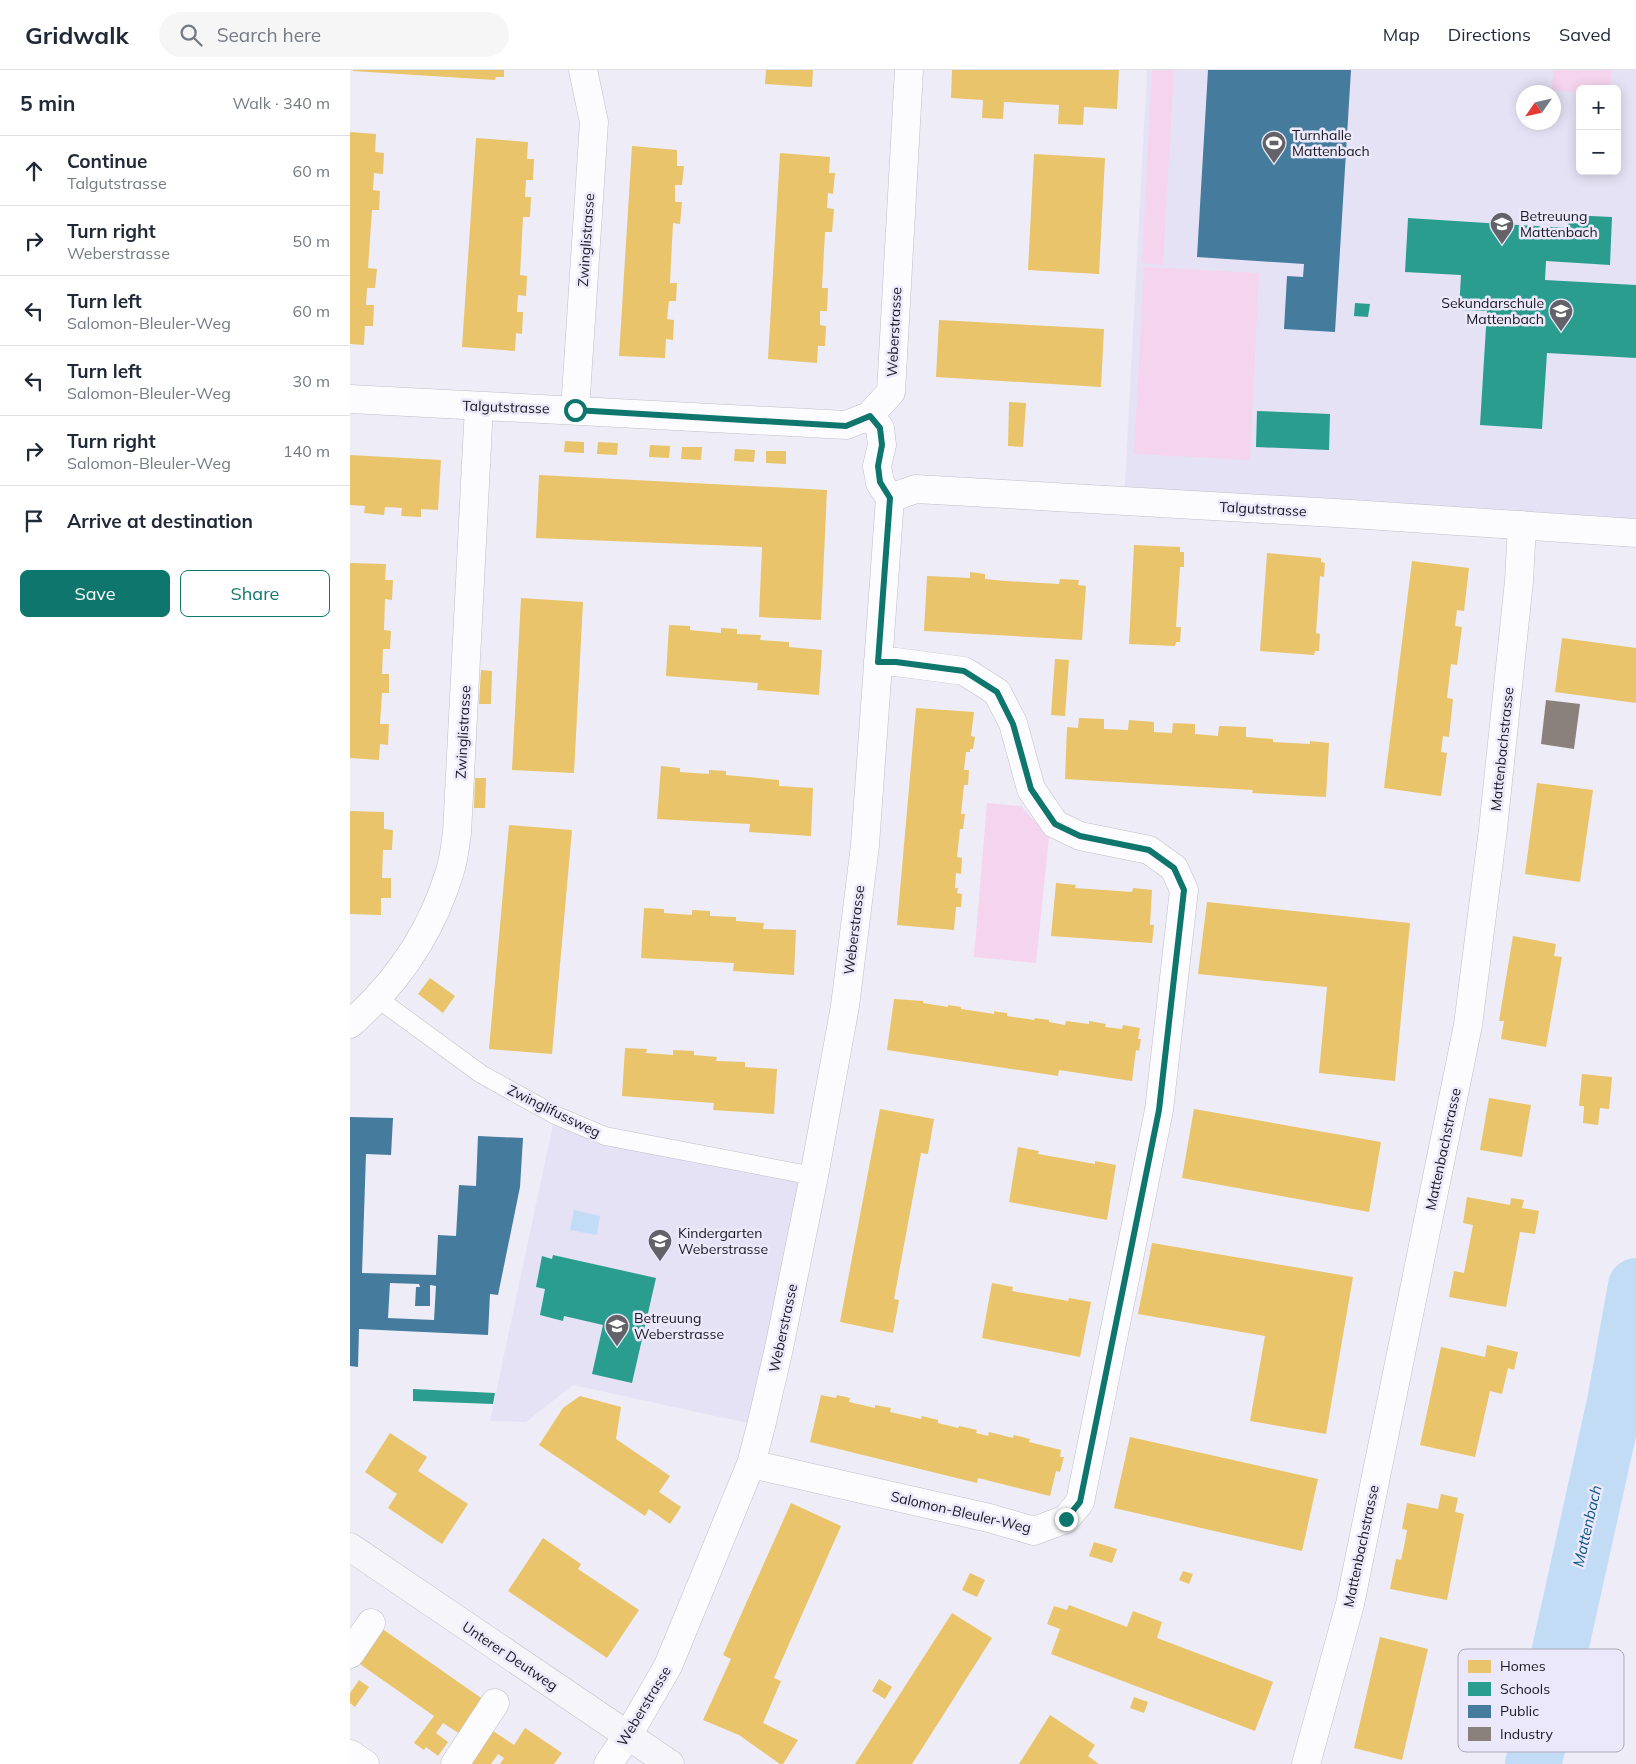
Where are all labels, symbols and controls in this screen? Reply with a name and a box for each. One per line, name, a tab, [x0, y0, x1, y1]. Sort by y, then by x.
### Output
search box	[159, 12, 509, 57]
text: Gridwalk	[25, 20, 129, 50]
icon: search	[177, 21, 205, 49]
text: Search here	[217, 23, 321, 47]
text: Map	[1383, 23, 1420, 46]
text: Directions	[1448, 23, 1531, 46]
text: Saved	[1559, 23, 1611, 46]
north arrow	[1516, 85, 1561, 130]
map controls	[1576, 85, 1621, 175]
button: +	[1576, 85, 1621, 130]
text: 5 min	[20, 90, 75, 116]
text: Walk · 340 m	[232, 93, 330, 113]
place label: Turnhalle Mattenbach	[1292, 126, 1370, 160]
sports icon: Turnhalle Mattenbach	[1261, 130, 1287, 164]
button: −	[1576, 130, 1621, 175]
text: Continue	[67, 149, 147, 173]
icon: ahead	[20, 157, 48, 185]
text: 60 m	[293, 161, 330, 181]
text: Talgutstrasse	[67, 173, 167, 193]
street label: Zwinglistrasse	[574, 193, 598, 287]
place label: Betreuung Mattenbach	[1520, 207, 1598, 241]
school or university icon: Betreuung Mattenbach	[1489, 211, 1515, 245]
text: Turn right	[67, 219, 156, 243]
icon: right	[20, 227, 48, 255]
text: 50 m	[293, 231, 330, 251]
text: Weberstrasse	[67, 243, 170, 263]
street label: Weberstrasse	[883, 287, 905, 377]
text: Turn left	[67, 289, 142, 313]
place label: Sekundarschule Mattenbach	[1441, 294, 1544, 328]
icon: left	[20, 297, 48, 325]
school or university icon: Sekundarschule Mattenbach	[1548, 298, 1574, 332]
text: 60 m	[293, 301, 330, 321]
text: Salomon-Bleuler-Weg	[67, 313, 231, 333]
text: Turn left	[67, 359, 142, 383]
icon: left	[20, 367, 48, 395]
text: 30 m	[293, 371, 330, 391]
text: Salomon-Bleuler-Weg	[67, 383, 231, 403]
street label: Talgutstrasse	[462, 396, 550, 418]
route start	[564, 399, 587, 422]
text: Turn right	[67, 429, 156, 453]
icon: right	[20, 437, 48, 465]
text: 140 m	[283, 441, 330, 461]
text: Salomon-Bleuler-Weg	[67, 453, 231, 473]
street label: Talgutstrasse	[1219, 498, 1307, 520]
icon: arrive	[20, 507, 48, 535]
text: Arrive at destination	[67, 509, 253, 533]
button: Save	[20, 570, 170, 617]
button: Share	[180, 570, 330, 617]
street label: Zwinglistrasse	[452, 685, 474, 779]
street label: Mattenbachstrasse	[1487, 686, 1517, 812]
street label: Weberstrasse	[840, 884, 868, 976]
street label: Zwinglifussweg	[504, 1081, 604, 1141]
street label: Mattenbachstrasse	[1421, 1086, 1465, 1212]
place label: Kindergarten Weberstrasse	[678, 1224, 768, 1258]
school or university icon: Kindergarten Weberstrasse	[647, 1228, 673, 1262]
street label: Weberstrasse	[765, 1282, 801, 1374]
place label: Betreuung Weberstrasse	[634, 1309, 724, 1343]
school or university icon: Betreuung Weberstrasse	[604, 1313, 630, 1347]
street label: Mattenbachstrasse	[1339, 1483, 1383, 1609]
water label: Mattenbach	[1568, 1483, 1606, 1569]
street label: Salomon-Bleuler-Weg	[889, 1487, 1033, 1537]
route end	[1055, 1508, 1078, 1531]
street label: Unterer Deutweg	[459, 1617, 561, 1695]
legend	[1458, 1649, 1624, 1752]
text: Homes	[1500, 1657, 1546, 1675]
street label: Weberstrasse	[613, 1663, 675, 1749]
text: Schools	[1500, 1680, 1550, 1698]
text: Public	[1500, 1702, 1539, 1720]
text: Industry	[1500, 1725, 1554, 1743]

